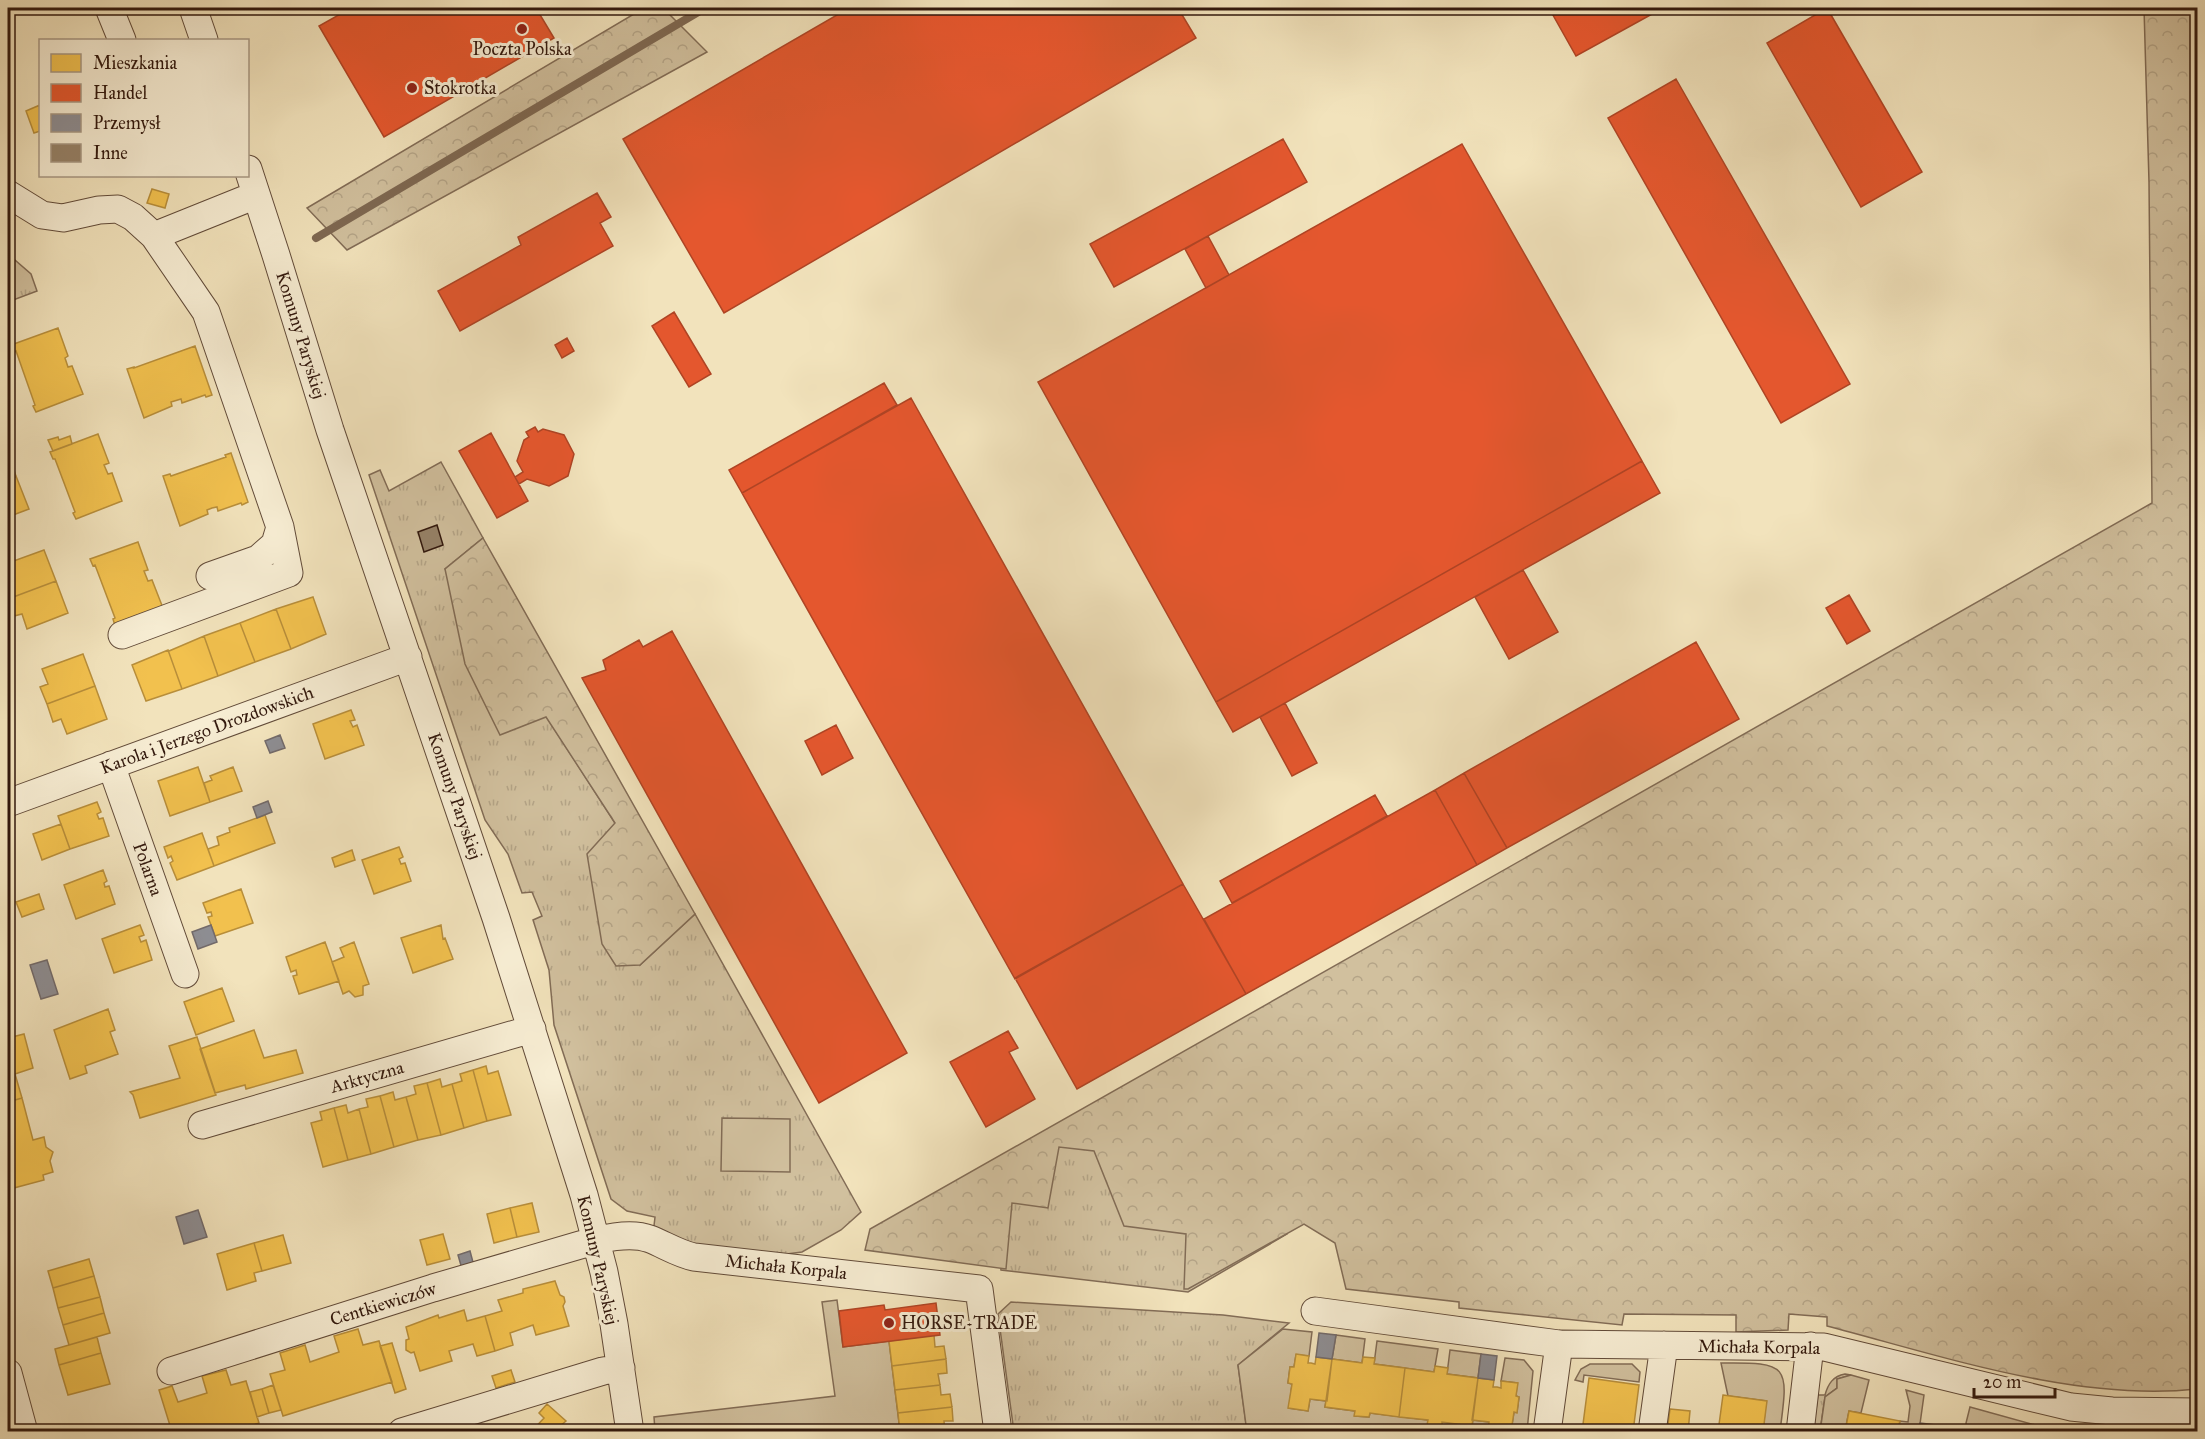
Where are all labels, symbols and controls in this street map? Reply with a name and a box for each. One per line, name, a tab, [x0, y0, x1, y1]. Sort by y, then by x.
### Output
marker: Poczta Polska	[515, 22, 529, 36]
place label: Poczta Polska	[472, 38, 572, 60]
legend	[39, 39, 249, 177]
text: Mieszkania	[93, 52, 177, 74]
place label: Stokrotka	[424, 77, 497, 99]
marker: Stokrotka	[405, 81, 419, 95]
text: Handel	[93, 82, 147, 104]
text: Przemysł	[93, 112, 161, 134]
text: Inne	[93, 142, 128, 164]
street label: Komuny Paryskiej	[271, 268, 331, 402]
street label: Karola i Jerzego Drozdowskich	[97, 681, 317, 780]
street label: Komuny Paryskiej	[423, 730, 487, 862]
street label: Polarna	[128, 839, 168, 899]
street label: Arktyczna	[327, 1056, 406, 1098]
street label: Komuny Paryskiej	[572, 1193, 624, 1327]
street label: Michała Korpala	[724, 1250, 848, 1284]
street label: Centkiewiczów	[327, 1277, 439, 1331]
place label: HORSE-TRADE	[901, 1312, 1037, 1334]
marker: HORSE-TRADE	[882, 1316, 896, 1330]
street label: Michała Korpala	[1698, 1335, 1821, 1359]
scale bar	[1974, 1361, 2055, 1399]
text: 20 m	[1983, 1371, 2021, 1393]

